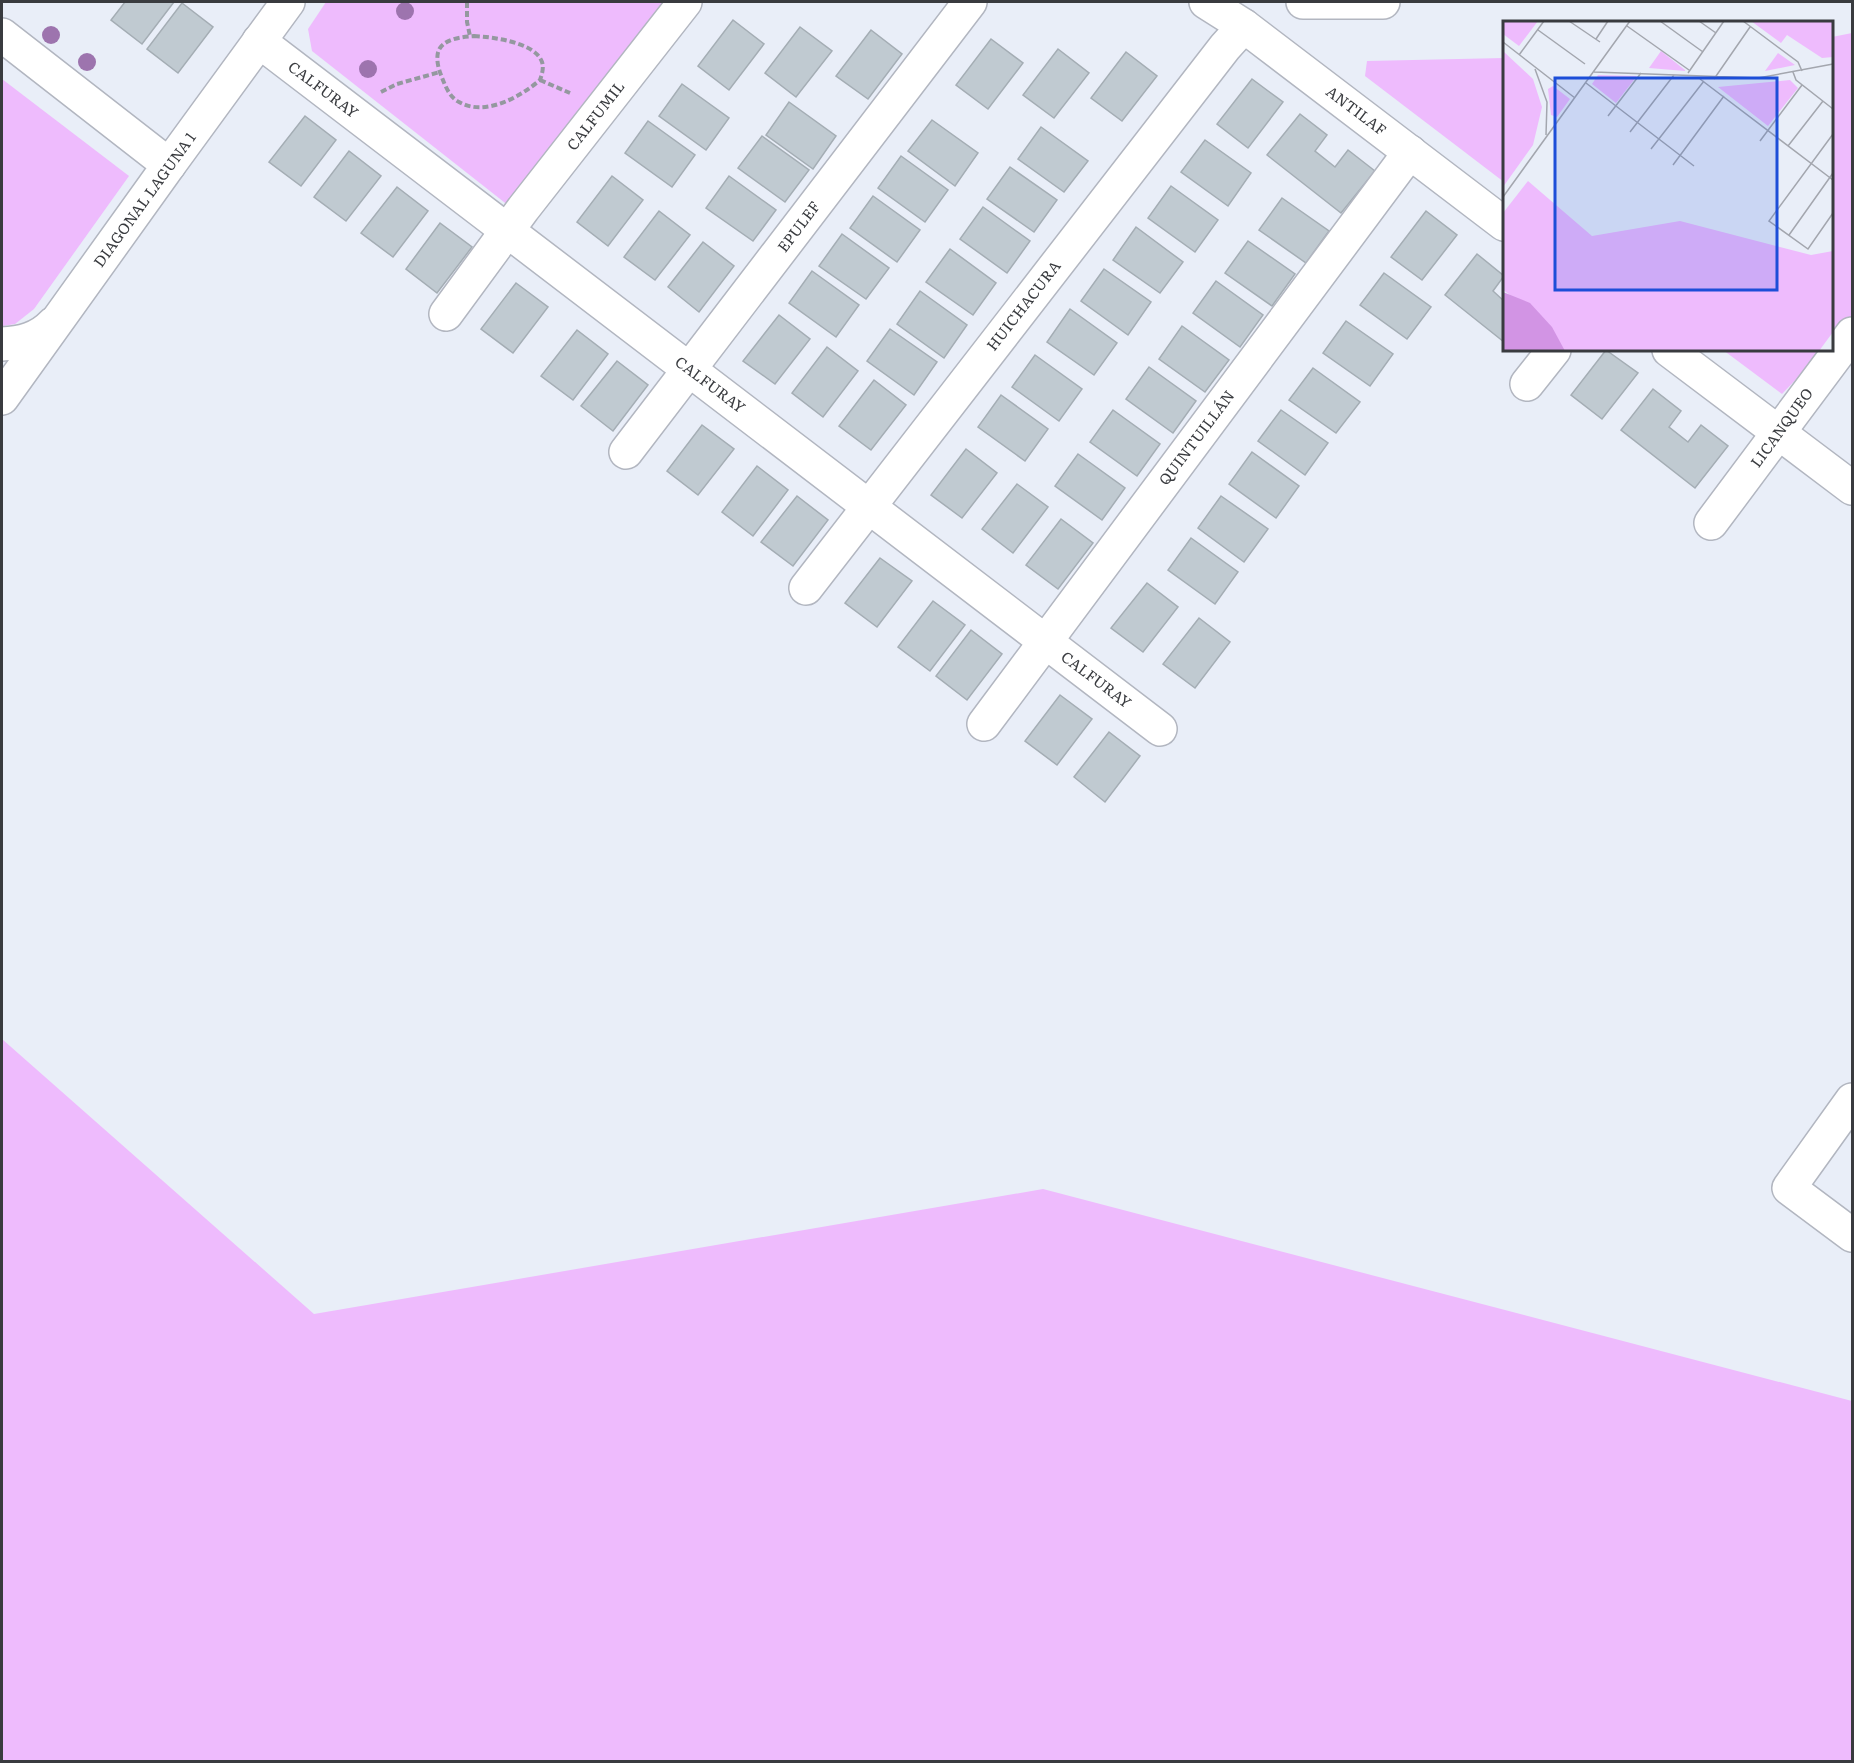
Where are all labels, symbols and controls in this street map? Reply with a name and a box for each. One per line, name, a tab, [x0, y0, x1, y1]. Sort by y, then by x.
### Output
inset map	[1503, 21, 1833, 351]
street label: CALFURAY	[284, 55, 364, 123]
street label: CALFUMIL	[560, 75, 629, 155]
street label: ANTILAF	[1322, 79, 1392, 140]
street label: DIAGONAL LAGUNA 1	[87, 127, 201, 271]
street label: EPULEF	[771, 196, 825, 257]
street label: HUICHACURA	[980, 255, 1065, 355]
street label: CALFURAY	[671, 350, 751, 418]
street label: LICANQUEO	[1744, 382, 1818, 472]
street label: QUINTUILLÁN	[1152, 385, 1239, 490]
street label: CALFURAY	[1057, 645, 1137, 713]

